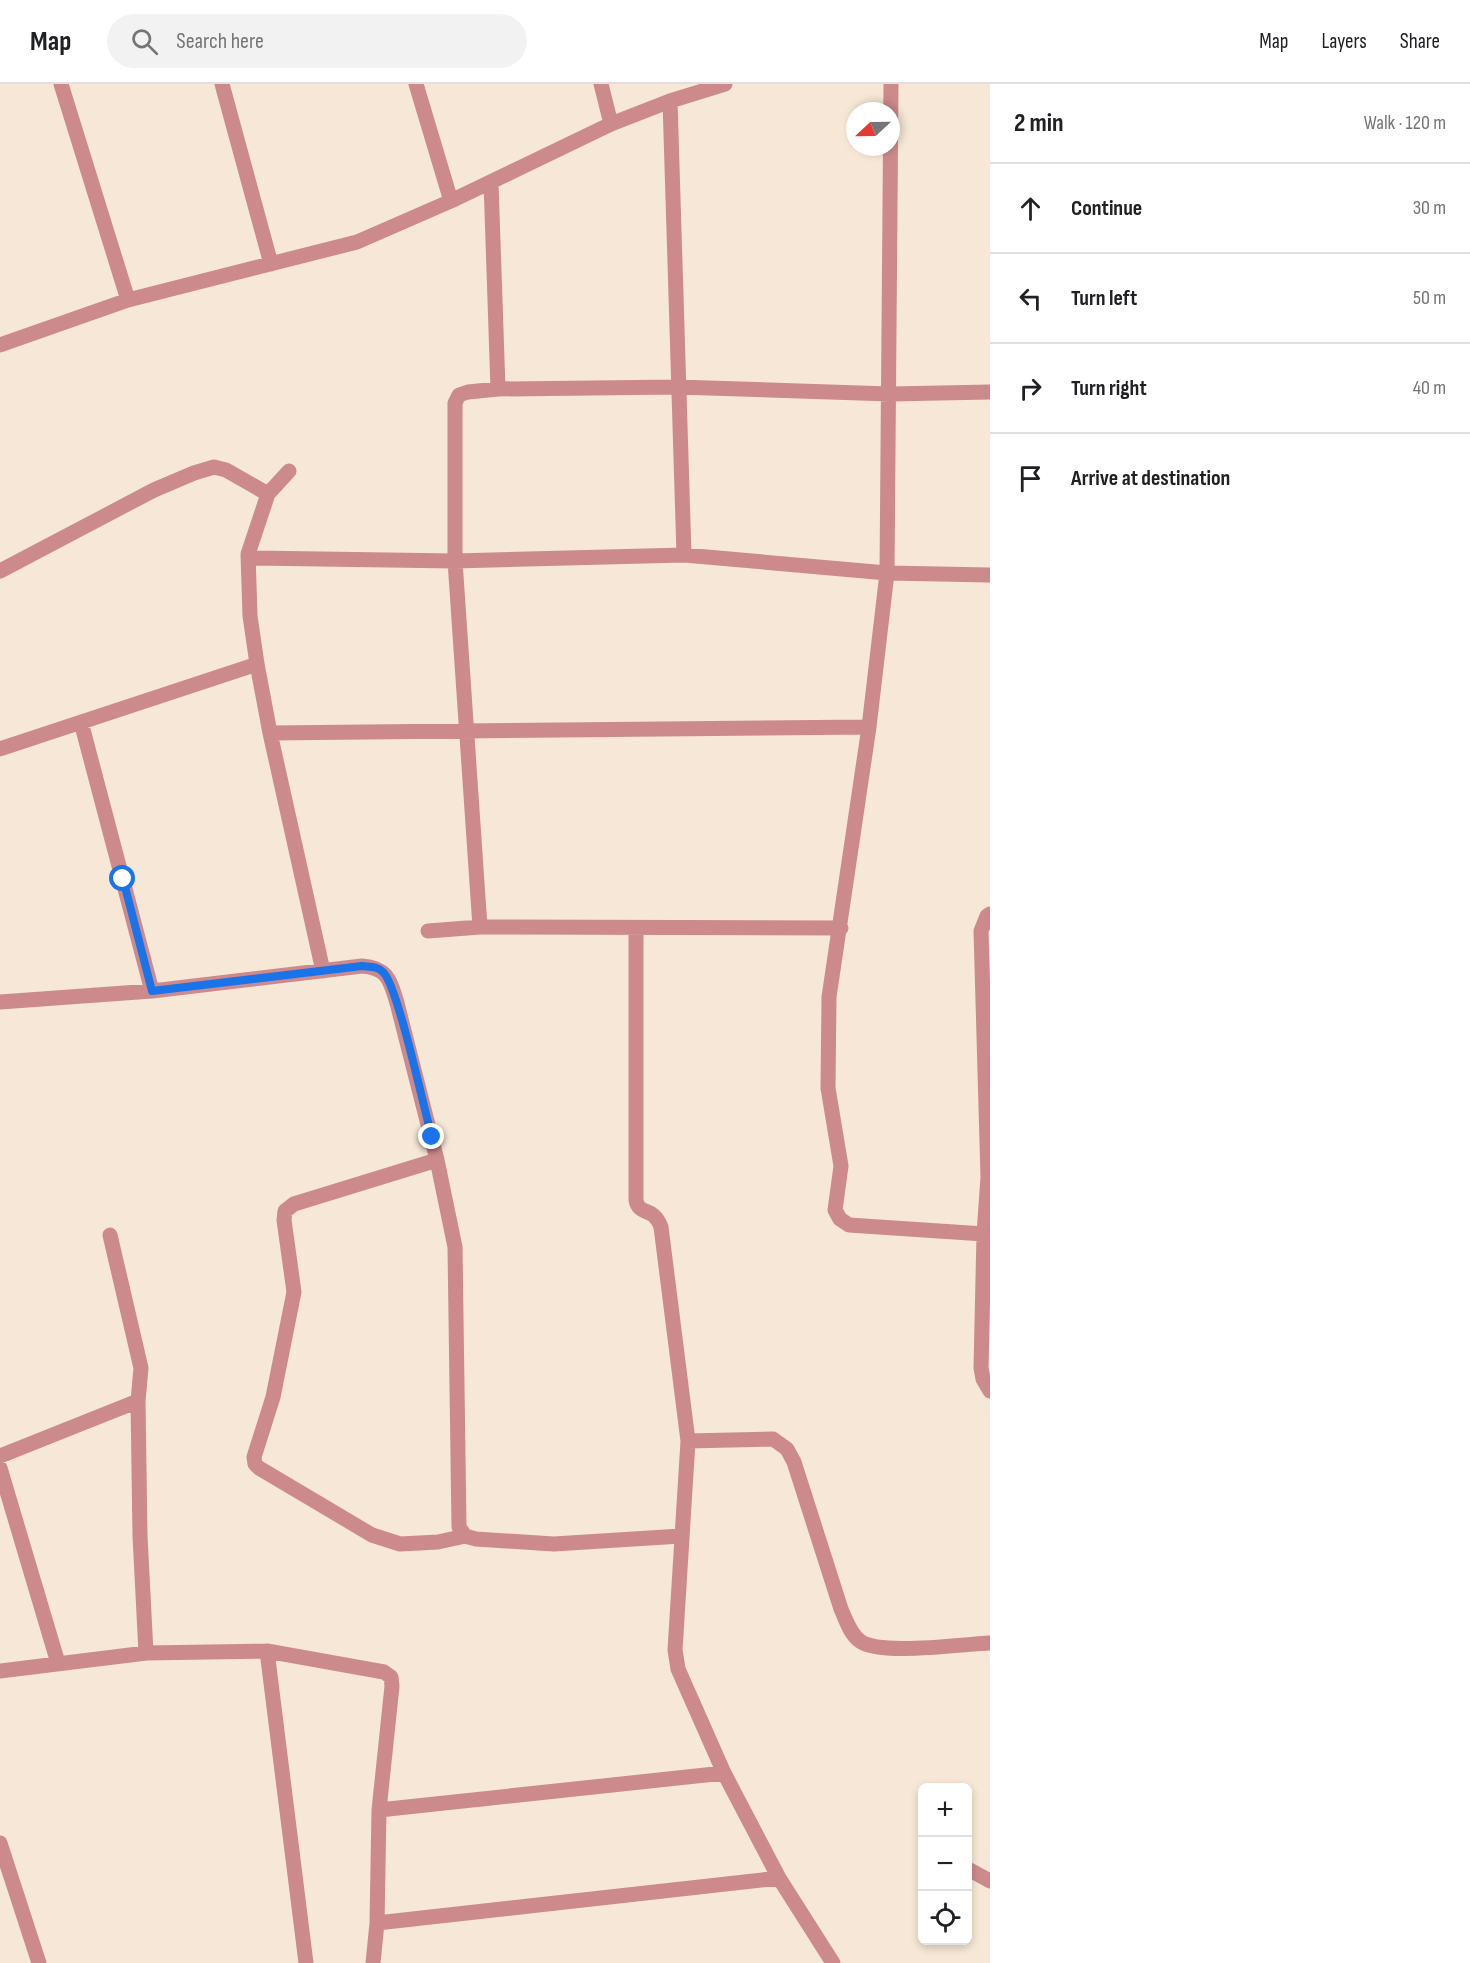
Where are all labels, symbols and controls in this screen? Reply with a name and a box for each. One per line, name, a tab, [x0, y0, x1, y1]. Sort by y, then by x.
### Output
search box	[107, 14, 527, 68]
text: Map	[30, 25, 71, 58]
icon: search	[128, 25, 161, 58]
text: Search here	[176, 28, 264, 55]
text: Map	[1259, 29, 1288, 54]
text: Layers	[1321, 29, 1367, 54]
text: Share	[1400, 29, 1440, 54]
north arrow	[846, 102, 900, 156]
text: 2 min	[1014, 108, 1064, 139]
text: Walk · 120 m	[1364, 111, 1446, 135]
icon: ahead	[1014, 192, 1047, 225]
text: Continue	[1071, 195, 1142, 222]
text: 30 m	[1413, 196, 1446, 220]
icon: left	[1014, 282, 1047, 315]
text: Turn left	[1071, 285, 1137, 312]
text: 50 m	[1413, 286, 1446, 310]
icon: right	[1014, 372, 1047, 405]
text: Turn right	[1071, 375, 1147, 402]
text: 40 m	[1413, 376, 1446, 400]
icon: arrive	[1014, 462, 1047, 495]
text: Arrive at destination	[1071, 465, 1230, 492]
route start	[109, 865, 135, 891]
route end	[418, 1123, 444, 1149]
map controls	[918, 1783, 972, 1945]
button: +	[918, 1783, 972, 1837]
button: −	[918, 1837, 972, 1891]
button: locate	[918, 1891, 972, 1945]

